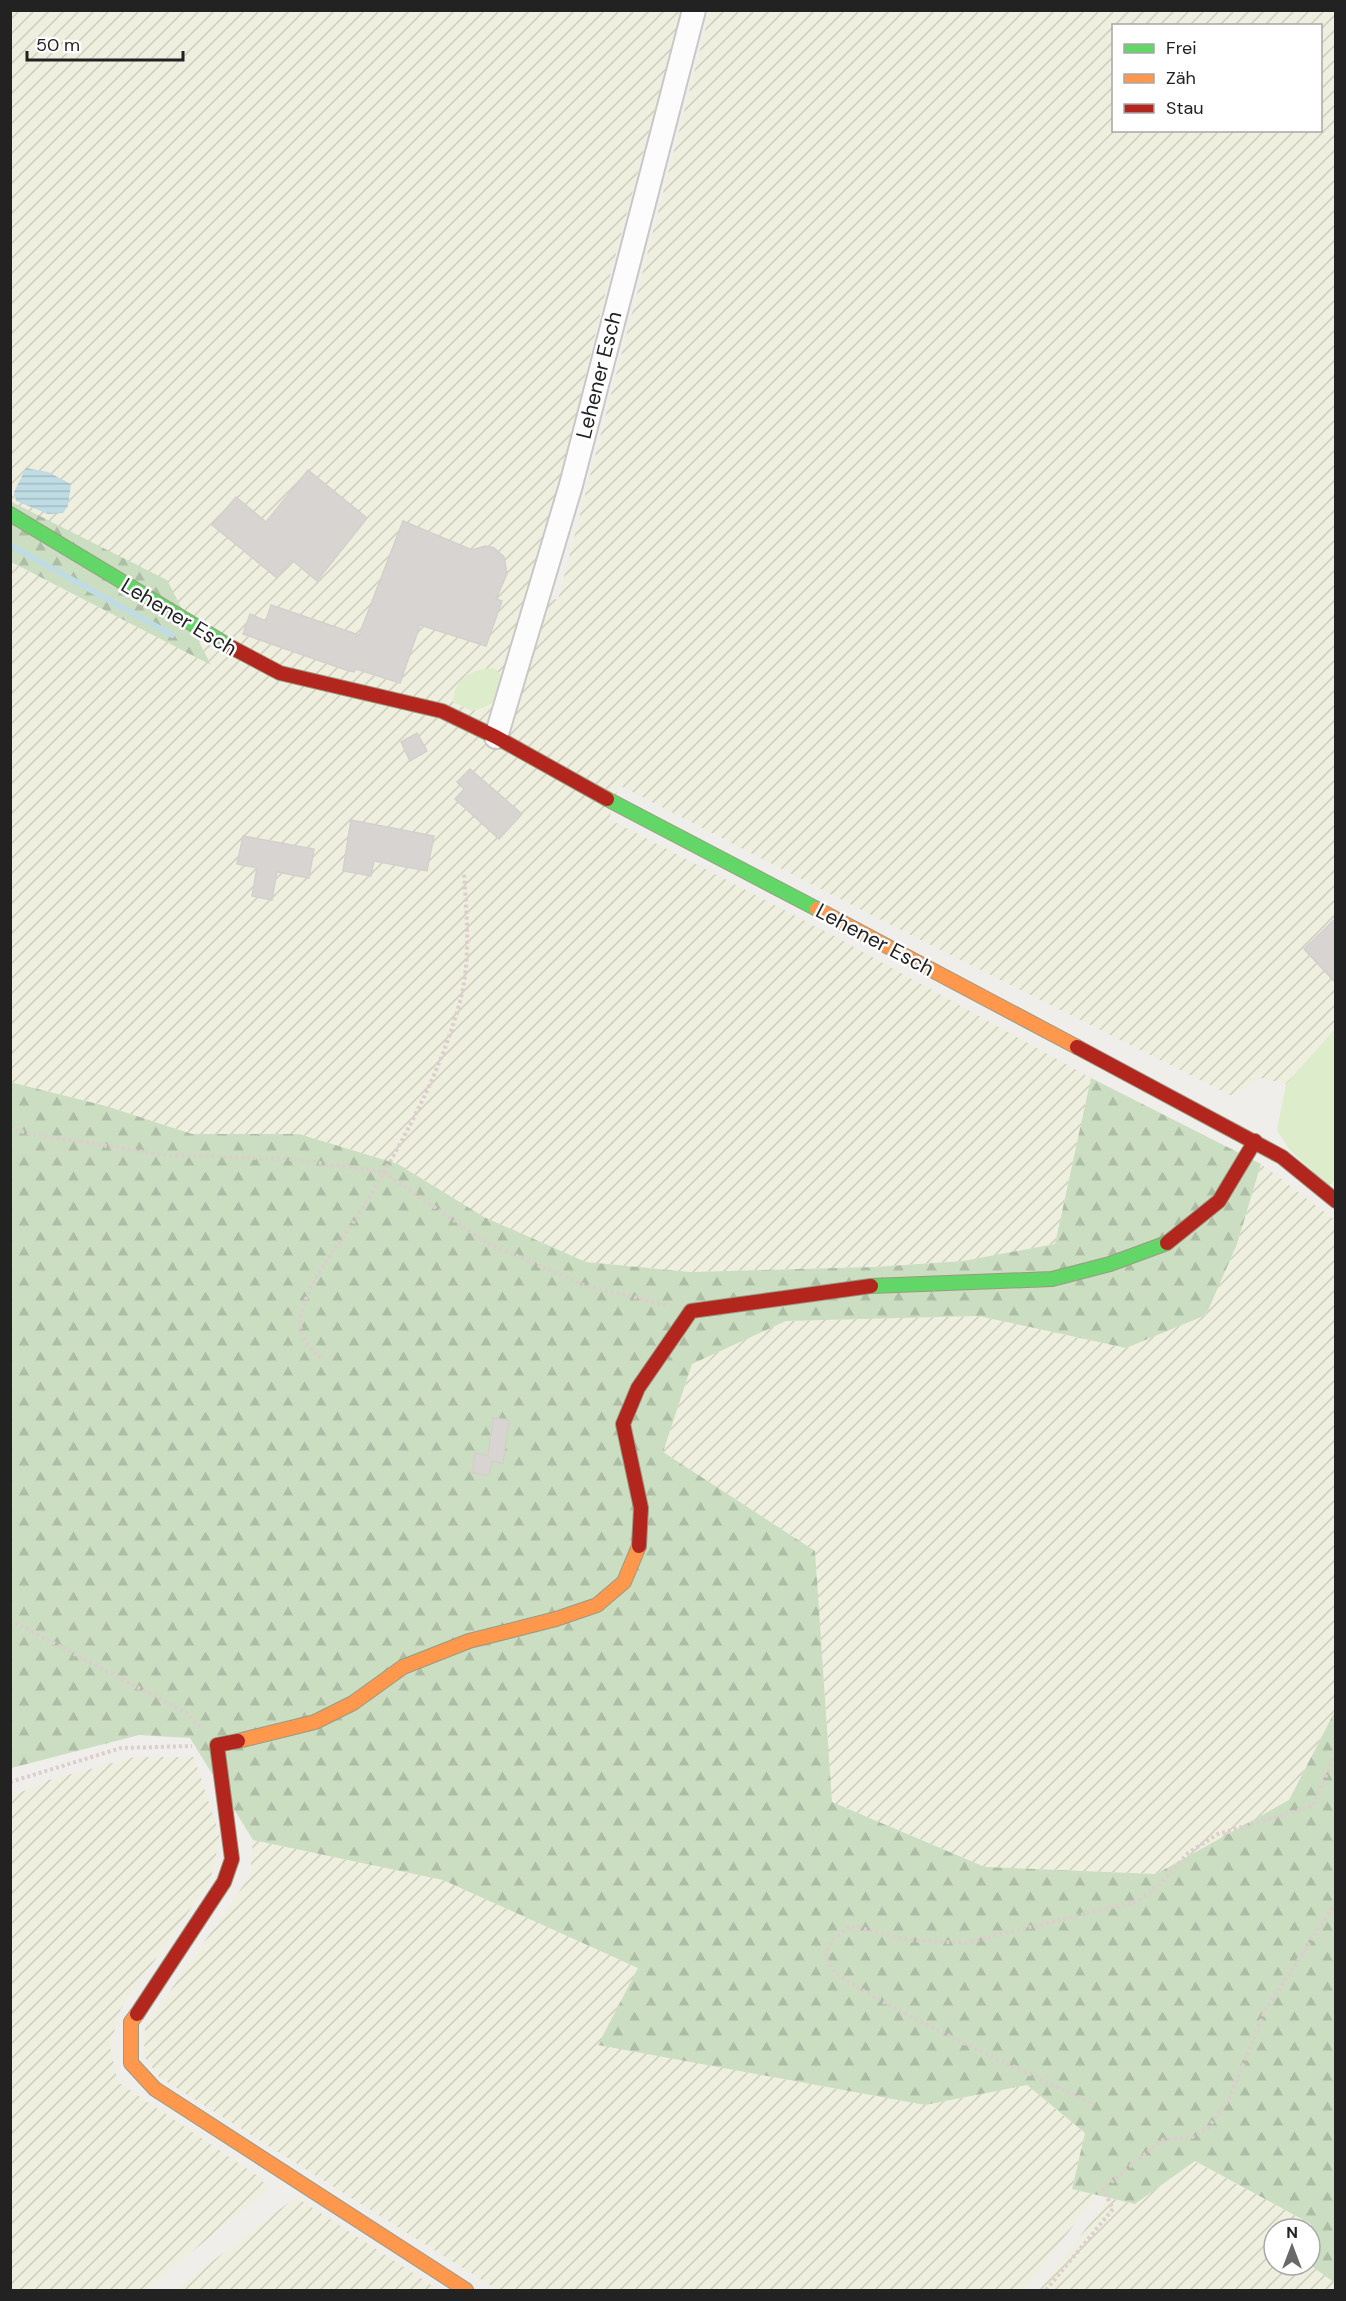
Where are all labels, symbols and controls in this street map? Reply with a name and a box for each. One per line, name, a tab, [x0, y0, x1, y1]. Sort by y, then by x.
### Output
scale bar	[27, 24, 183, 62]
legend	[1112, 24, 1322, 132]
text: 50 m	[36, 33, 80, 57]
text: Frei	[1166, 36, 1197, 60]
text: Zäh	[1166, 66, 1196, 90]
text: Stau	[1166, 96, 1204, 120]
street label: Lehener Esch	[570, 308, 628, 442]
street label: Lehener Esch	[116, 571, 242, 663]
street label: Lehener Esch	[811, 897, 939, 983]
north arrow	[1262, 2217, 1322, 2277]
text: N	[1286, 2222, 1298, 2243]

